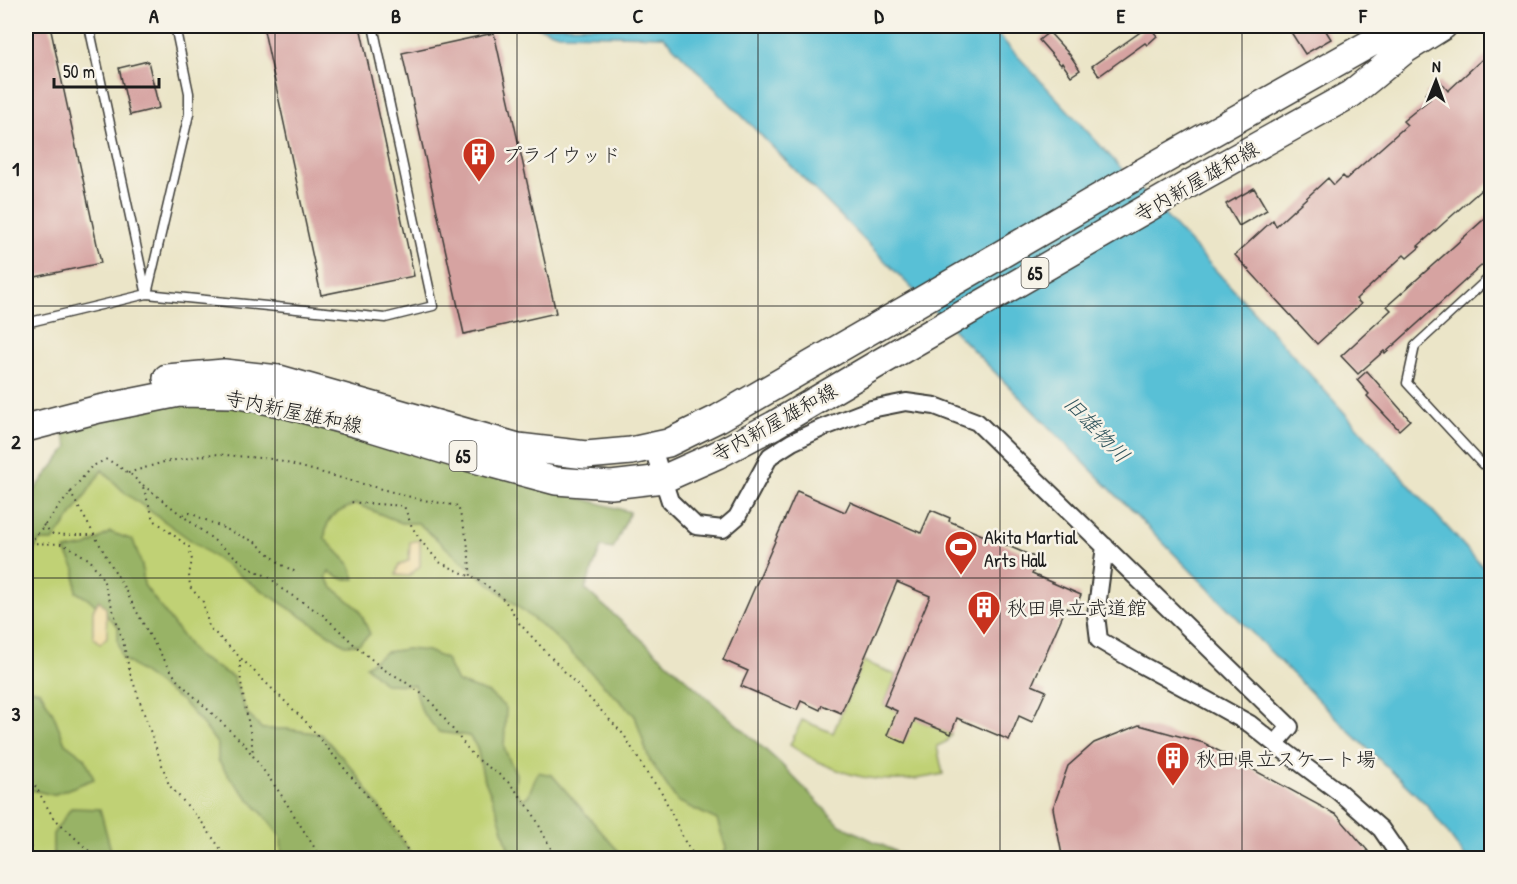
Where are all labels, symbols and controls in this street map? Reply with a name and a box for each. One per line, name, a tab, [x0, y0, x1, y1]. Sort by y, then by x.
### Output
text: A	[149, 2, 159, 29]
text: B	[391, 2, 401, 29]
text: C	[633, 2, 644, 29]
text: D	[874, 2, 884, 29]
text: E	[1117, 2, 1126, 29]
text: F	[1358, 2, 1368, 29]
scale bar	[54, 51, 159, 89]
north arrow	[1406, 51, 1466, 111]
text: N	[1432, 55, 1441, 77]
text: 50 m	[63, 59, 95, 84]
street label: 寺内新屋雄和線	[1129, 134, 1263, 228]
building icon: プライウッド	[461, 136, 497, 183]
place label: プライウッド	[502, 141, 621, 168]
text: 1	[12, 155, 20, 182]
road number: 65	[1022, 258, 1048, 288]
street label: 寺内新屋雄和線	[706, 376, 842, 468]
street label: 寺内新屋雄和線	[223, 383, 365, 439]
water label: 旧雄物川	[1057, 389, 1137, 469]
text: 2	[11, 428, 21, 455]
road number: 65	[450, 441, 476, 471]
place label: Akita Martial Arts Hall	[984, 523, 1078, 573]
sports icon: Akita Martial Arts Hall	[943, 529, 979, 576]
building icon: 秋田県立武道館	[966, 589, 1002, 636]
place label: 秋田県立武道館	[1007, 594, 1147, 621]
text: 3	[12, 700, 21, 727]
building icon: 秋田県立スケート場	[1155, 740, 1191, 787]
place label: 秋田県立スケート場	[1196, 745, 1376, 772]

